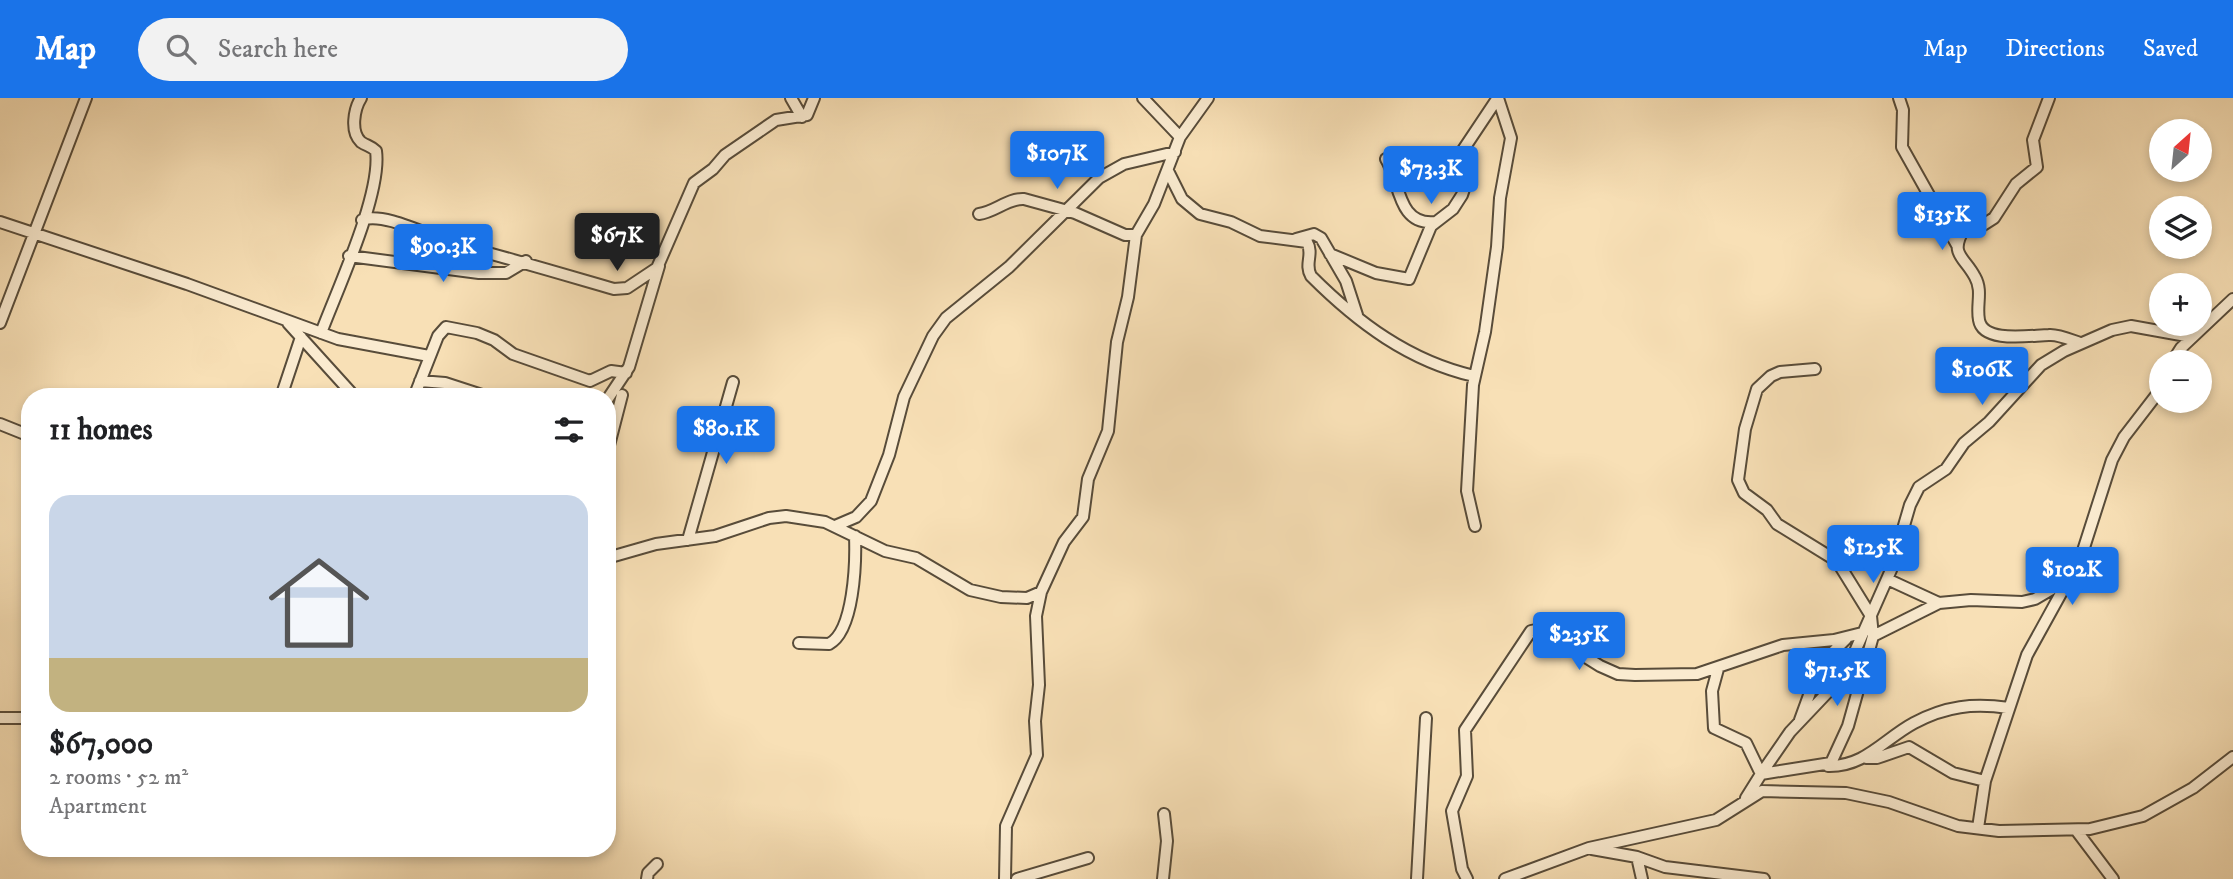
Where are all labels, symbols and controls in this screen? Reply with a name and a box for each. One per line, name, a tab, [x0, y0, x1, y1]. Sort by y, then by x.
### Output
search box	[138, 18, 628, 81]
text: Map	[35, 29, 96, 70]
icon: search	[162, 30, 200, 68]
text: Search here	[218, 33, 338, 66]
text: Map	[1923, 34, 1968, 64]
text: Directions	[2006, 34, 2105, 64]
text: Saved	[2143, 34, 2198, 64]
north arrow	[2149, 119, 2212, 182]
map controls	[2149, 119, 2212, 413]
pin: $107K	[1008, 132, 1106, 191]
text: $107K	[1026, 139, 1088, 168]
pin: $73.3K	[1374, 146, 1488, 206]
text: $73.3K	[1399, 154, 1463, 183]
pin: $135K	[1893, 192, 1991, 252]
button: layers	[2149, 196, 2212, 259]
text: $135K	[1913, 200, 1971, 229]
pin: $67K	[576, 214, 658, 273]
text: $67K	[591, 221, 643, 250]
pin: $90.3K	[386, 225, 500, 284]
text: $90.3K	[410, 232, 476, 261]
button: +	[2149, 273, 2212, 336]
pin: $106K	[1933, 348, 2031, 407]
button: −	[2149, 350, 2212, 413]
text: $106K	[1951, 355, 2013, 384]
pin: $80.1K	[669, 406, 783, 466]
icon: filters	[550, 411, 588, 449]
text: 11 homes	[49, 412, 153, 449]
text: $80.1K	[693, 414, 759, 443]
pin: $125K	[1824, 526, 1922, 585]
text: $125K	[1843, 533, 1903, 562]
icon: home	[256, 540, 382, 666]
pin: $102K	[2023, 547, 2121, 607]
text: $102K	[2042, 555, 2102, 584]
pin: $235K	[1530, 612, 1628, 672]
text: $235K	[1549, 620, 1609, 649]
pin: $71.5K	[1780, 648, 1894, 708]
text: $71.5K	[1804, 656, 1870, 685]
text: $67,000	[49, 726, 153, 763]
text: 2 rooms · 52 m²	[49, 763, 188, 792]
text: Apartment	[49, 792, 147, 821]

